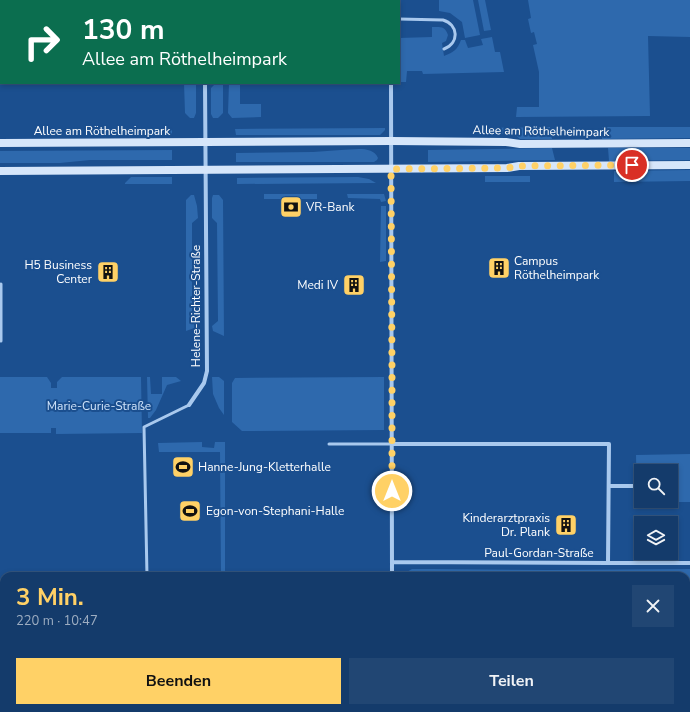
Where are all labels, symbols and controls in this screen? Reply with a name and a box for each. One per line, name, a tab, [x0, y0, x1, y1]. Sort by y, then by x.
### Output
text: 130 m	[82, 11, 165, 49]
icon: right	[16, 16, 68, 68]
text: Allee am Röthelheimpark	[82, 47, 287, 71]
street label: Allee am Röthelheimpark	[473, 122, 610, 140]
street label: Allee am Röthelheimpark	[34, 123, 171, 139]
pin	[615, 148, 649, 182]
icon: arrive	[621, 154, 643, 176]
bank icon: VR-Bank	[278, 194, 304, 220]
place label: VR-Bank	[305, 199, 355, 215]
street label: Helene-Richter-Straße	[188, 245, 204, 367]
place label: Campus Röthelheimpark	[514, 253, 600, 283]
building icon: Campus Röthelheimpark	[486, 255, 512, 281]
place label: H5 Business Center	[24, 257, 93, 287]
building icon: H5 Business Center	[95, 259, 121, 285]
building icon: Medi IV	[341, 272, 367, 298]
place label: Medi IV	[297, 277, 339, 293]
park label: Marie-Curie-Straße	[47, 398, 151, 414]
sports icon: Hanne-Jung-Kletterhalle	[170, 454, 196, 480]
place label: Hanne-Jung-Kletterhalle	[198, 459, 331, 475]
map controls	[634, 464, 678, 560]
button: search	[634, 464, 678, 508]
position arrow	[371, 470, 413, 512]
sports icon: Egon-von-Stephani-Halle	[177, 498, 203, 524]
place label: Egon-von-Stephani-Halle	[206, 503, 344, 519]
place label: Kinderarztpraxis Dr. Plank	[462, 510, 551, 540]
building icon: Kinderarztpraxis Dr. Plank	[553, 512, 579, 538]
button: layers	[634, 516, 678, 560]
street label: Paul-Gordan-Straße	[484, 545, 594, 561]
text: 3 Min.	[16, 581, 84, 613]
button: close	[632, 585, 674, 627]
text: 220 m · 10:47	[16, 612, 98, 630]
button: Beenden	[16, 658, 341, 704]
button: Teilen	[349, 658, 674, 704]

